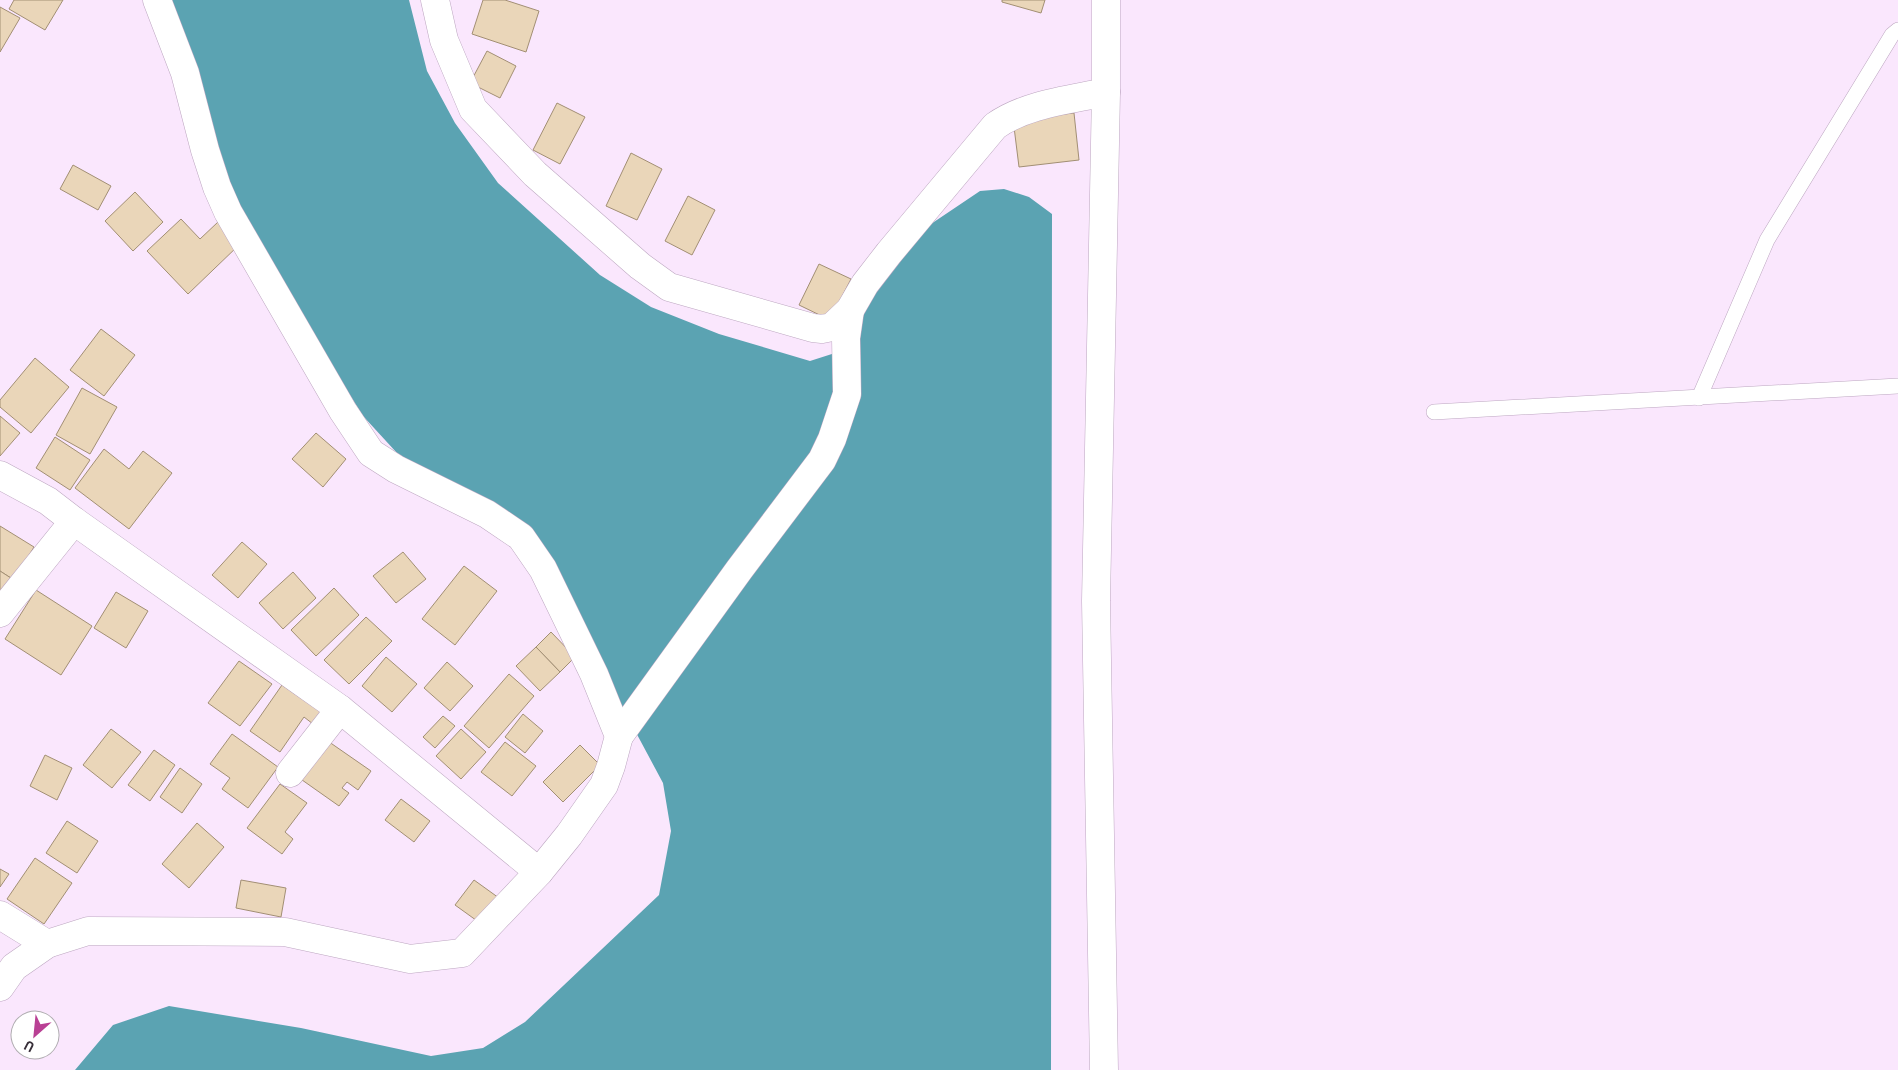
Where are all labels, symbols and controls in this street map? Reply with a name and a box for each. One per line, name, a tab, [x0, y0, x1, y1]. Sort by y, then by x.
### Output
north arrow	[10, 1010, 60, 1060]
text: U	[21, 1037, 37, 1057]

